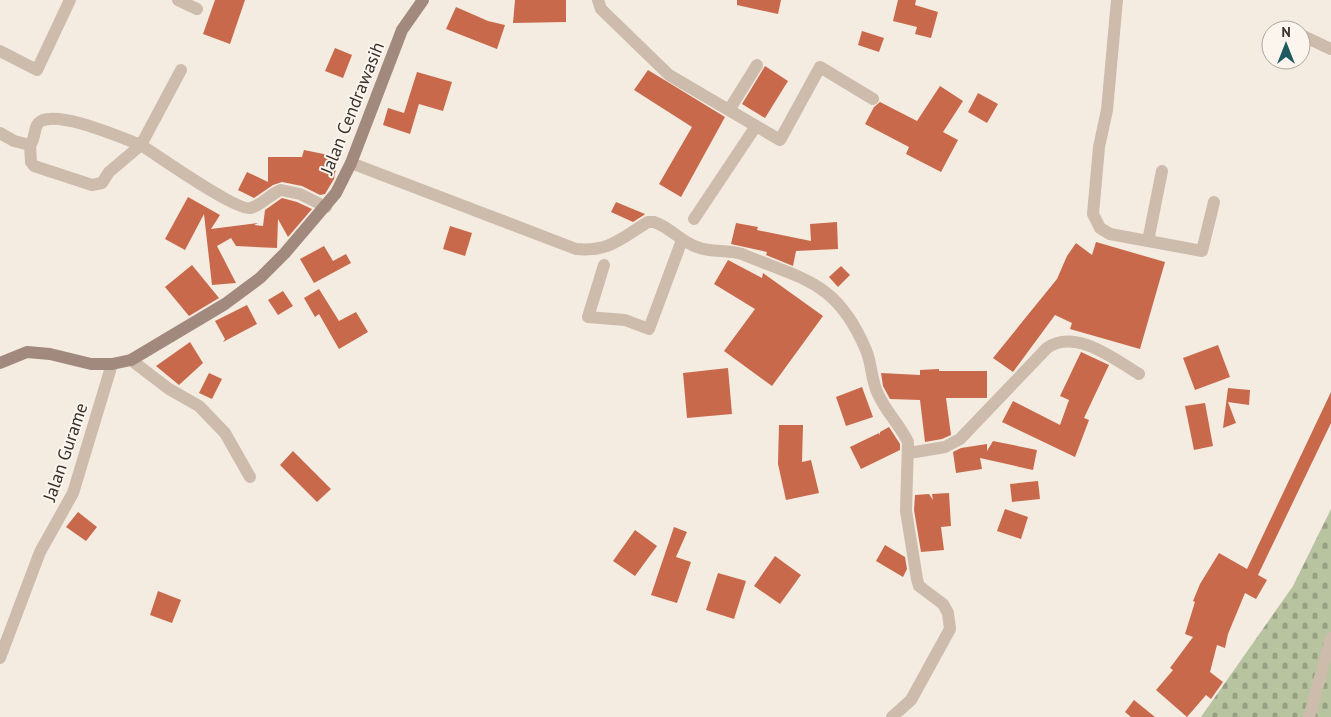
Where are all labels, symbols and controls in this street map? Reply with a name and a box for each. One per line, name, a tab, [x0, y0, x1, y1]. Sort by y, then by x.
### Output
north arrow	[1261, 20, 1311, 70]
text: N	[1281, 23, 1291, 41]
street label: Jalan Cendrawasih	[315, 38, 389, 179]
street label: Jalan Gurame	[37, 400, 93, 505]

